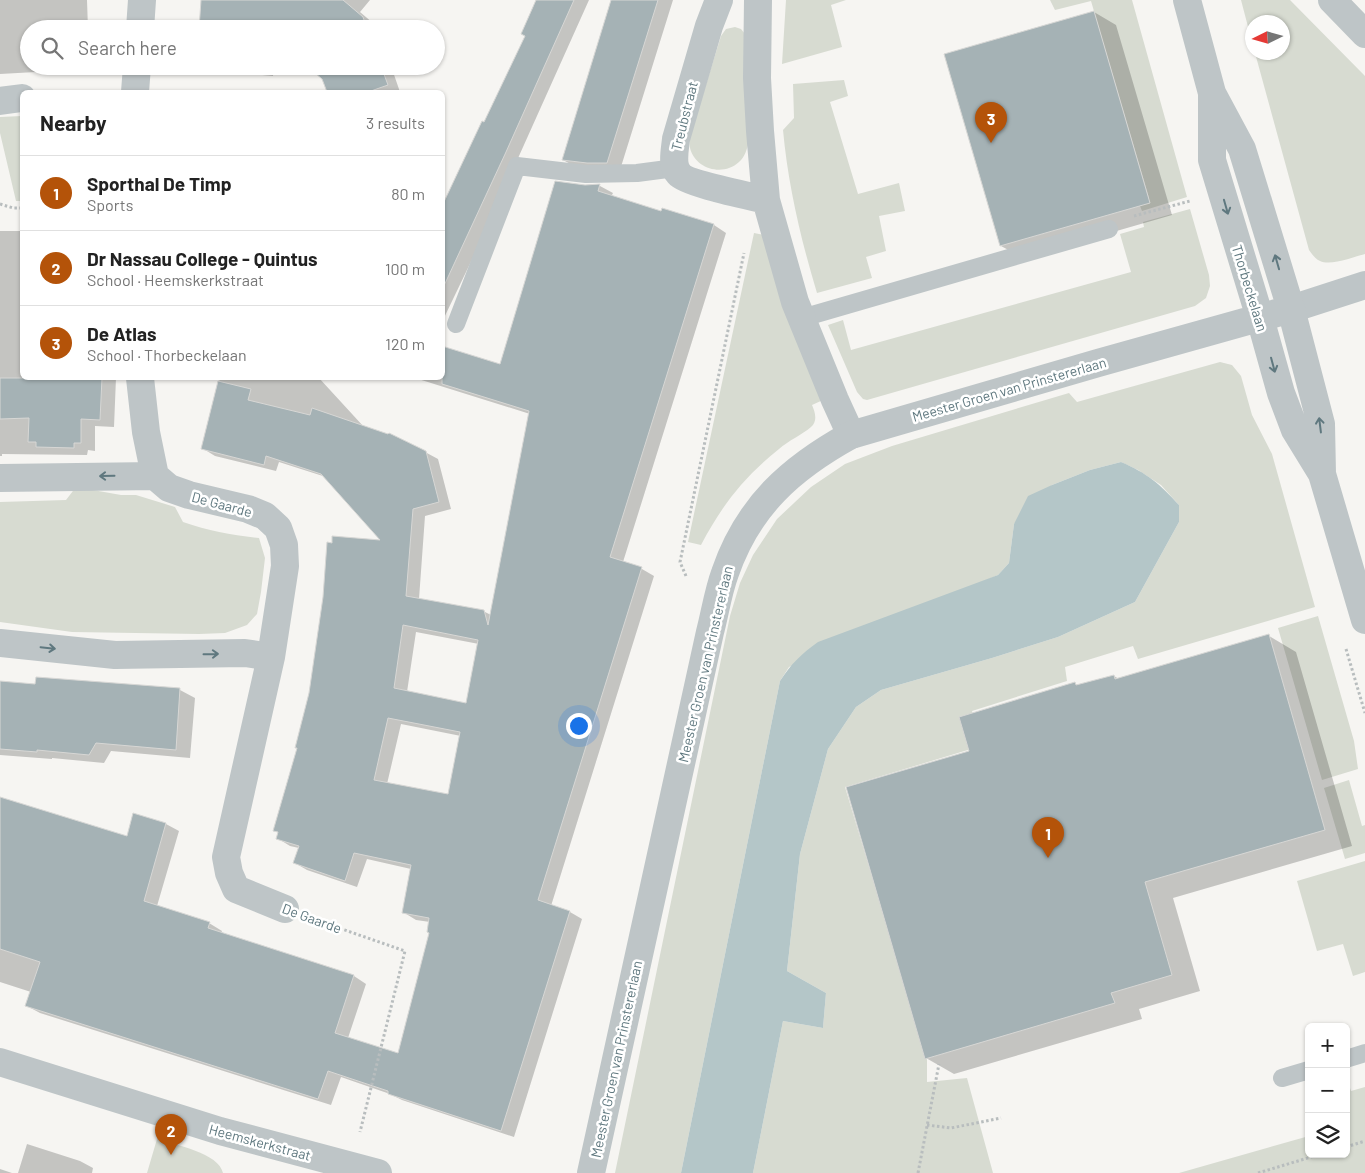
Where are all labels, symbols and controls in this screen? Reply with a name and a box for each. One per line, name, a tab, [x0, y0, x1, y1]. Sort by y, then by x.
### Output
north arrow	[1245, 15, 1290, 60]
search box	[20, 20, 445, 75]
icon: search	[38, 34, 66, 62]
text: Search here	[78, 36, 177, 59]
street label: Treubstraat	[667, 79, 701, 153]
pin: 3	[975, 102, 1007, 143]
text: Nearby	[40, 110, 106, 135]
text: 3 results	[366, 113, 425, 132]
text: Sporthal De Timp	[87, 172, 232, 195]
text: 1	[53, 184, 59, 203]
text: 80 m	[391, 184, 425, 203]
text: Sports	[87, 195, 133, 214]
one-way arrow	[1222, 198, 1231, 214]
street label: Thorbeckelaan	[1229, 243, 1271, 333]
text: Dr Nassau College - Quintus	[87, 247, 318, 270]
one-way arrow	[1272, 254, 1281, 270]
text: 2	[52, 259, 60, 278]
text: 100 m	[385, 259, 425, 278]
text: School · Heemskerkstraat	[87, 270, 264, 289]
text: De Atlas	[87, 322, 157, 345]
text: 3	[52, 334, 60, 353]
text: 120 m	[385, 334, 425, 353]
text: School · Thorbeckelaan	[87, 345, 247, 364]
street label: Meester Groen van Prinstererlaan	[910, 353, 1108, 425]
one-way arrow	[1268, 356, 1278, 372]
one-way arrow	[1315, 418, 1325, 434]
one-way arrow	[99, 471, 115, 481]
street label: De Gaarde	[190, 488, 254, 520]
street label: Meester Groen van Prinstererlaan	[674, 564, 736, 764]
one-way arrow	[40, 643, 56, 653]
one-way arrow	[202, 649, 218, 659]
your location	[566, 713, 592, 739]
pin: 1	[1032, 817, 1064, 858]
street label: De Gaarde	[280, 899, 344, 937]
street label: Meester Groen van Prinstererlaan	[587, 959, 645, 1159]
map controls	[1305, 1023, 1350, 1158]
button: +	[1305, 1023, 1350, 1068]
button: −	[1305, 1068, 1350, 1113]
button: layers	[1305, 1113, 1350, 1158]
pin: 2	[155, 1114, 187, 1155]
street label: Heemskerkstraat	[207, 1120, 313, 1164]

